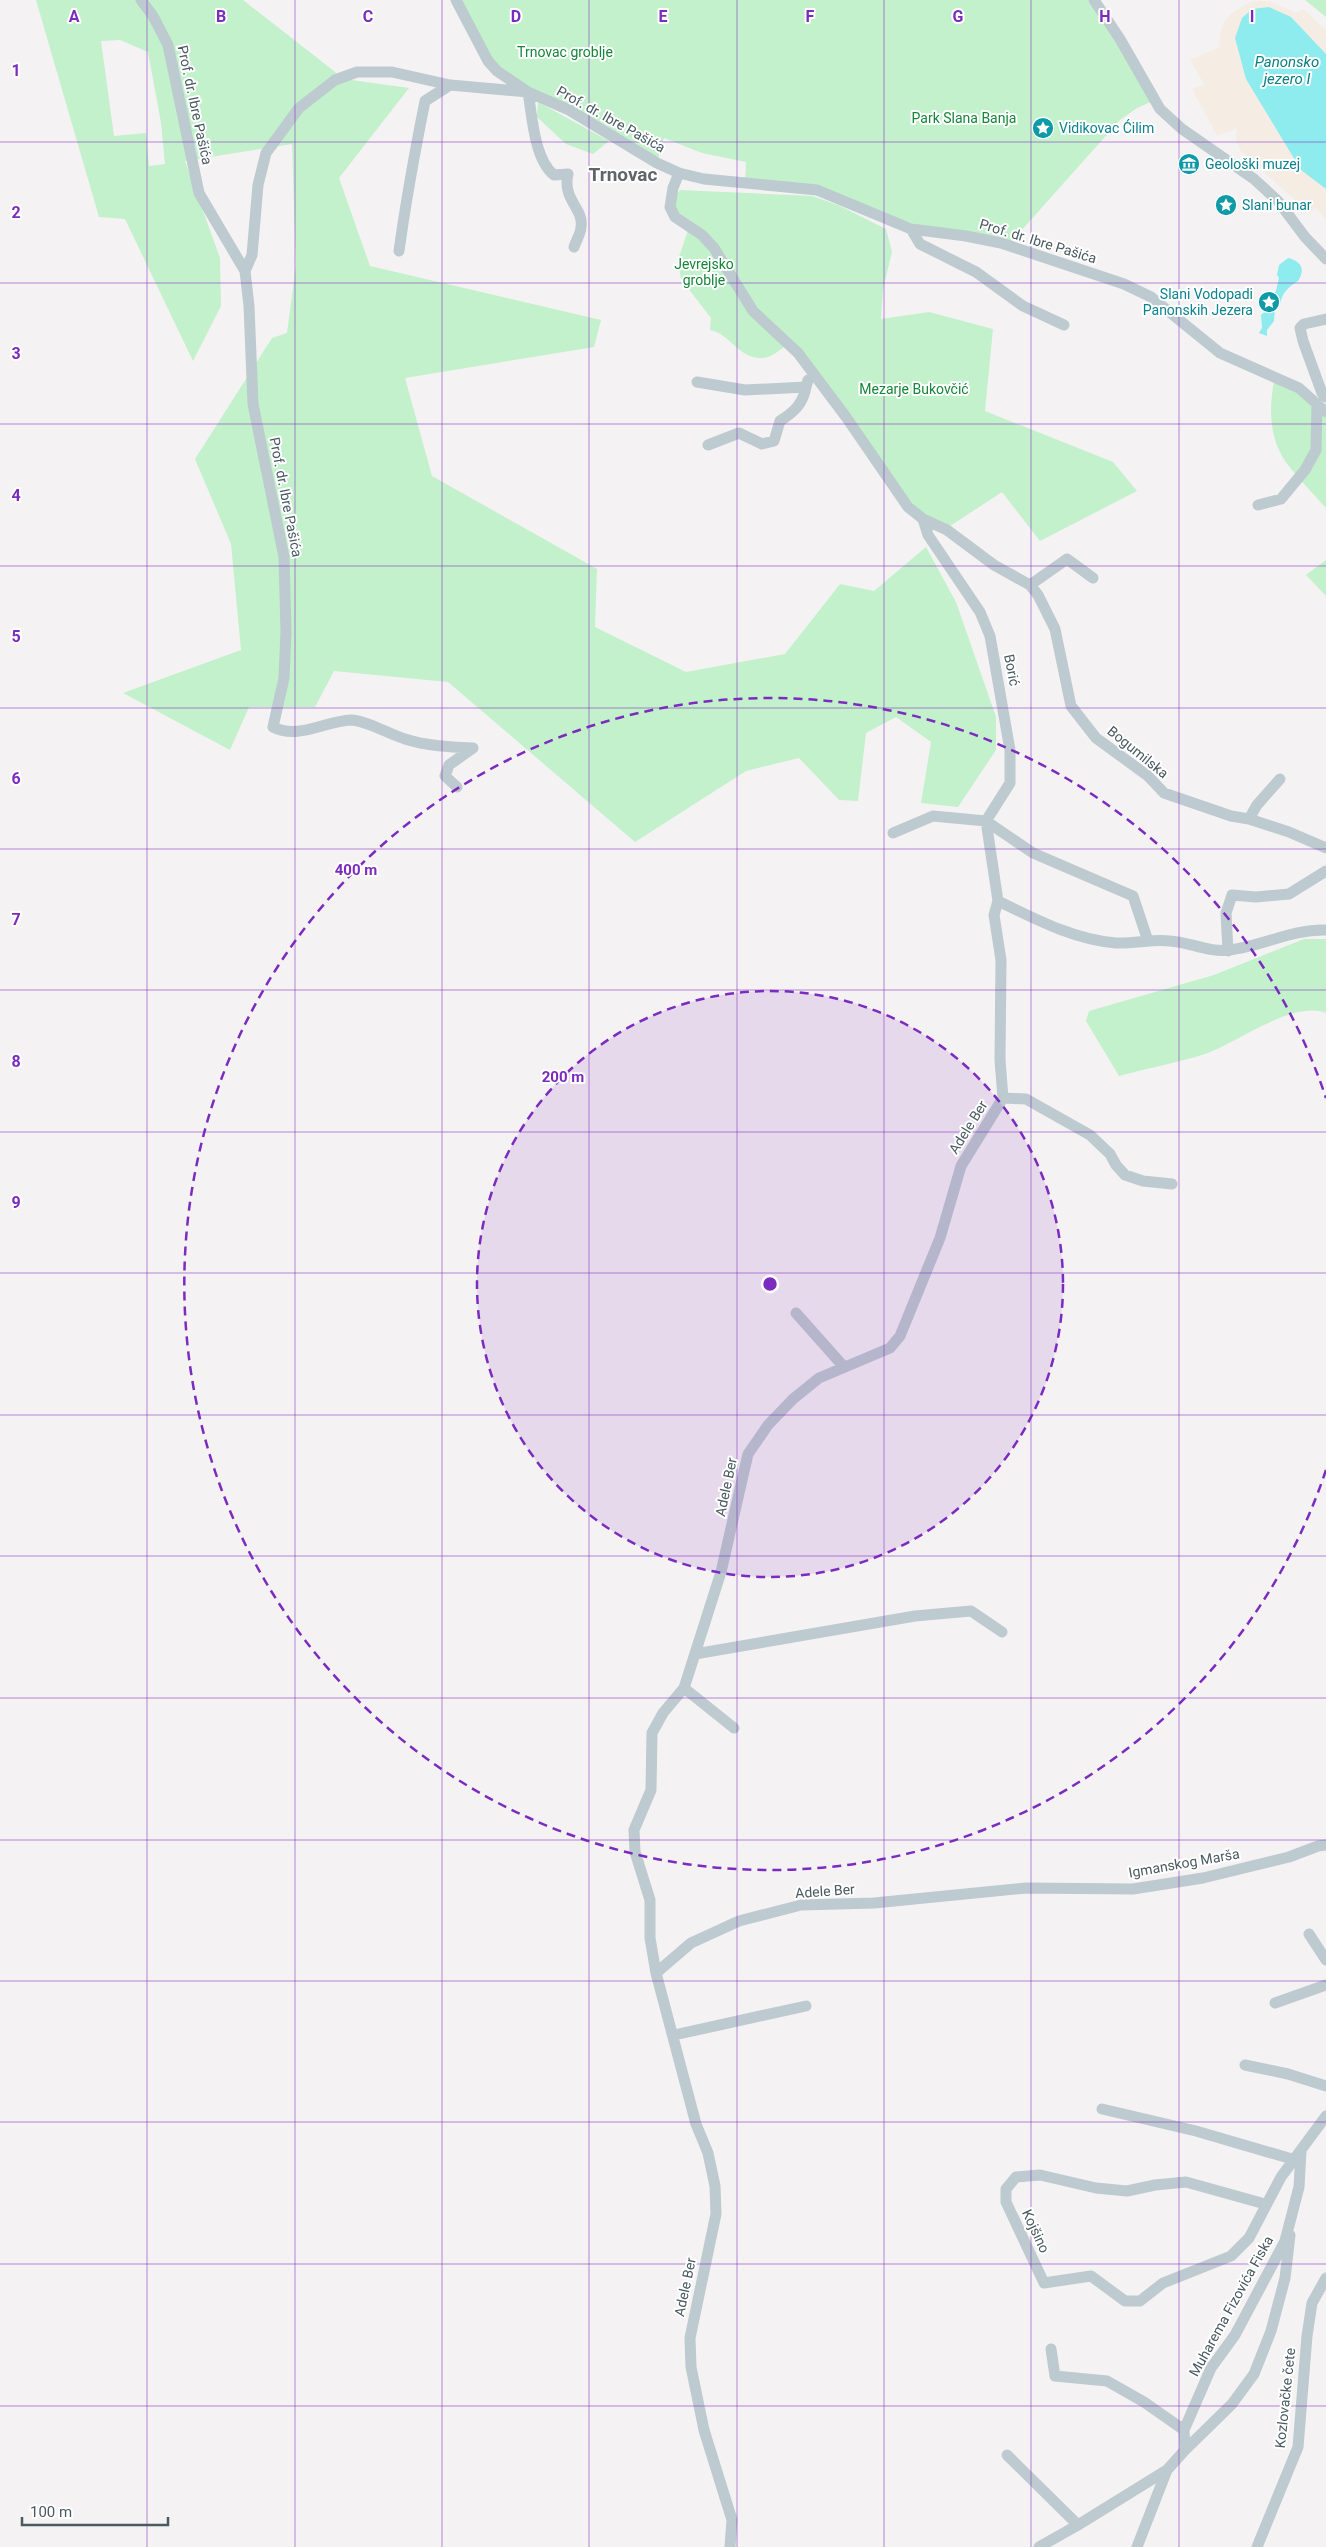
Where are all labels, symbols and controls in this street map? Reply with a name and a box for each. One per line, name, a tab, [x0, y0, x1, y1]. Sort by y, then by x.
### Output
text: A	[69, 7, 80, 26]
text: B	[216, 7, 226, 26]
text: C	[363, 7, 373, 26]
text: D	[511, 7, 521, 26]
text: E	[659, 7, 668, 26]
text: F	[806, 7, 815, 26]
text: G	[953, 7, 964, 26]
text: H	[1099, 7, 1111, 26]
text: I	[1250, 7, 1254, 26]
street label: Prof. dr. Ibre Pašića	[175, 44, 215, 166]
park label: Trnovac groblje	[517, 44, 613, 60]
water label: Panonsko jezero I	[1255, 53, 1319, 88]
text: 1	[11, 61, 21, 80]
street label: Prof. dr. Ibre Pašića	[554, 83, 668, 155]
park label: Park Slana Banja	[912, 110, 1016, 126]
place icon: Vidikovac Ćilim	[1031, 116, 1055, 140]
place label: Vidikovac Ćilim	[1059, 119, 1154, 136]
museum icon: Geološki muzej	[1177, 152, 1201, 176]
place label: Geološki muzej	[1205, 156, 1300, 172]
district label: Trnovac	[589, 163, 658, 186]
place icon: Slani bunar	[1214, 193, 1238, 217]
place label: Slani bunar	[1242, 197, 1312, 213]
text: 2	[11, 203, 21, 222]
street label: Prof. dr. Ibre Pašića	[978, 216, 1098, 266]
park label: Jevrejsko groblje	[674, 256, 734, 288]
place label: Slani Vodopadi Panonskih Jezera	[1143, 286, 1253, 318]
place icon: Slani Vodopadi Panonskih Jezera	[1257, 290, 1281, 314]
text: 3	[11, 344, 21, 363]
park label: Mezarje Bukovčić	[859, 381, 969, 397]
street label: Prof. dr. Ibre Pašića	[267, 436, 305, 558]
text: 4	[11, 486, 21, 505]
text: 5	[11, 627, 21, 646]
street label: Borić	[1001, 653, 1023, 687]
street label: Bogumilska	[1104, 723, 1172, 781]
text: 6	[11, 769, 21, 788]
text: 400 m	[335, 861, 377, 879]
text: 7	[11, 910, 21, 929]
text: 8	[11, 1052, 21, 1071]
text: 200 m	[542, 1068, 584, 1086]
street label: Adele Ber	[945, 1097, 991, 1157]
text: 9	[11, 1193, 21, 1212]
centre of rings	[761, 1275, 779, 1293]
street label: Adele Ber	[712, 1456, 740, 1518]
street label: Igmanskog Marša	[1127, 1845, 1241, 1881]
street label: Adele Ber	[795, 1881, 856, 1901]
street label: Kojšino	[1019, 2207, 1053, 2255]
street label: Muharema Fizovića Fiska	[1186, 2233, 1276, 2379]
street label: Adele Ber	[671, 2256, 699, 2318]
street label: Kozlovačke čete	[1272, 2347, 1298, 2449]
scale bar	[22, 2494, 169, 2526]
text: 100 m	[30, 2503, 72, 2521]

